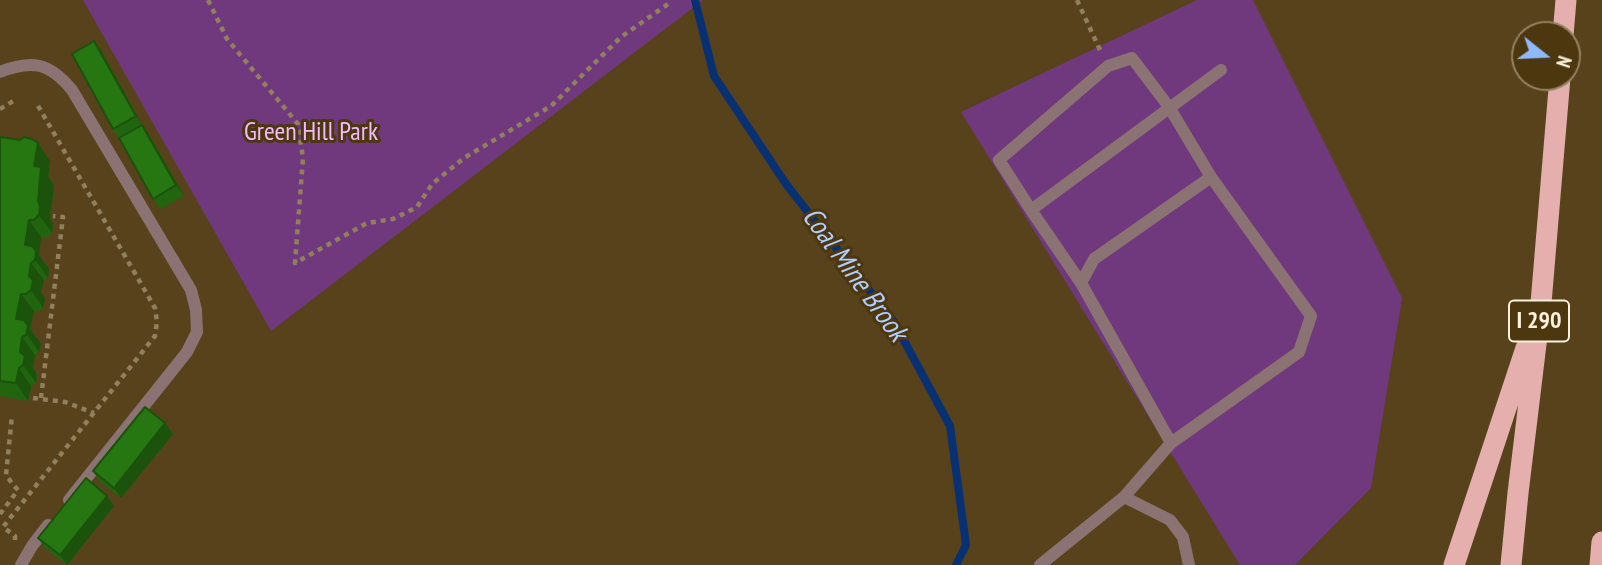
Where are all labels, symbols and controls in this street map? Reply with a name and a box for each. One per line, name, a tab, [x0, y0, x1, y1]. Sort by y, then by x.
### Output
north arrow	[1511, 21, 1581, 91]
text: N	[1551, 53, 1577, 70]
park label: Green Hill Park	[244, 117, 378, 149]
water label: Coal Mine Brook	[794, 201, 914, 349]
road number: I 290	[1509, 300, 1569, 342]

